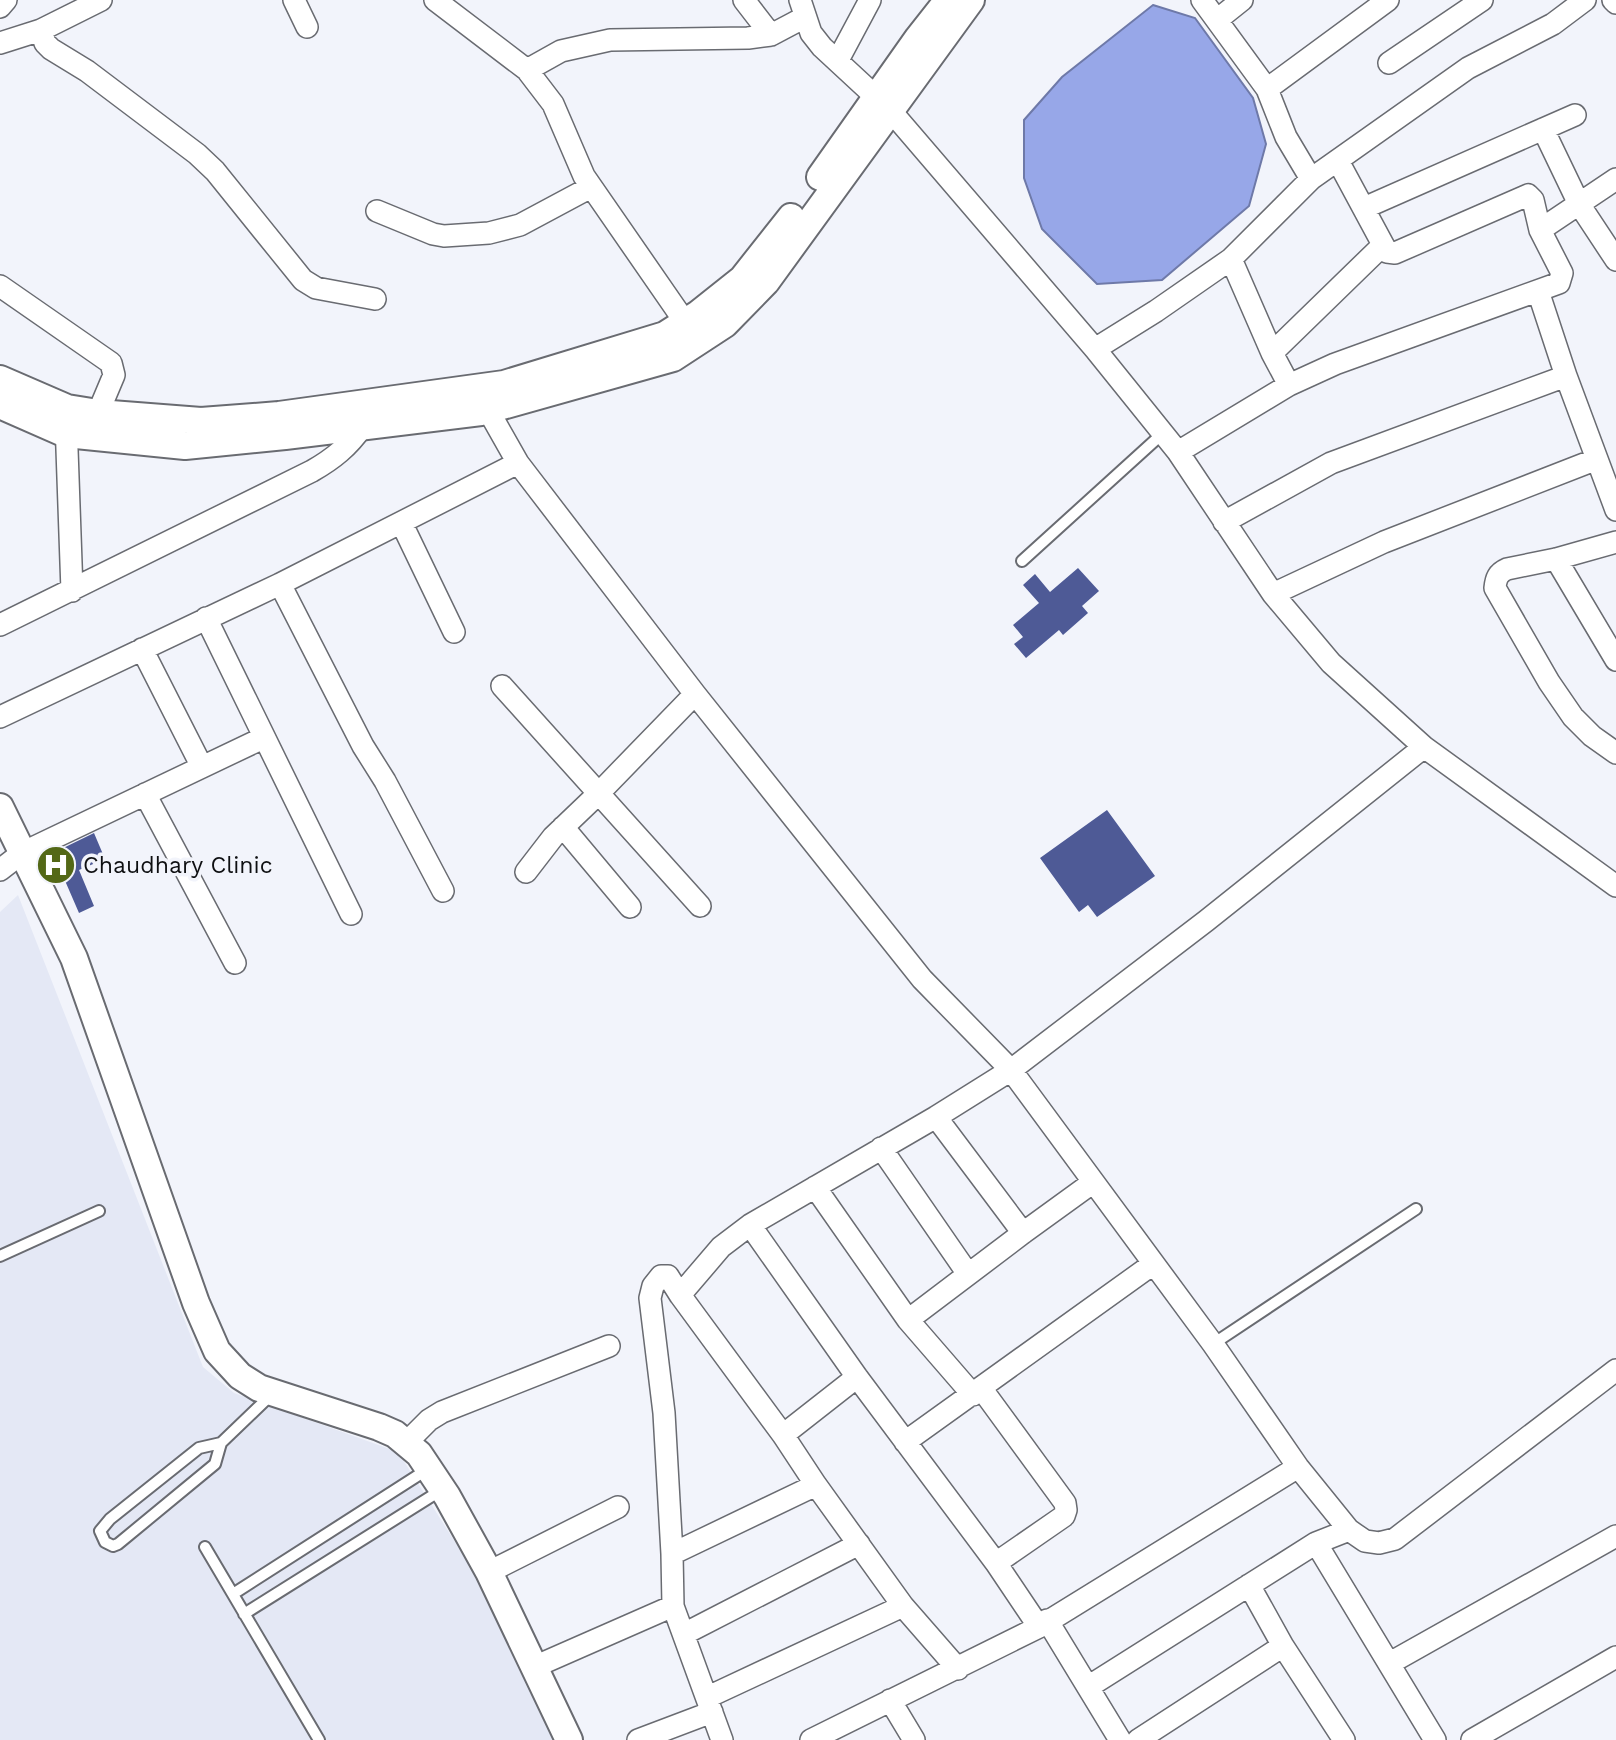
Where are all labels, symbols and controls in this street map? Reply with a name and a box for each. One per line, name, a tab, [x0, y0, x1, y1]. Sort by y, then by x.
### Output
hospital icon: Chaudhary Clinic	[35, 844, 77, 886]
place label: Chaudhary Clinic	[83, 852, 273, 879]

